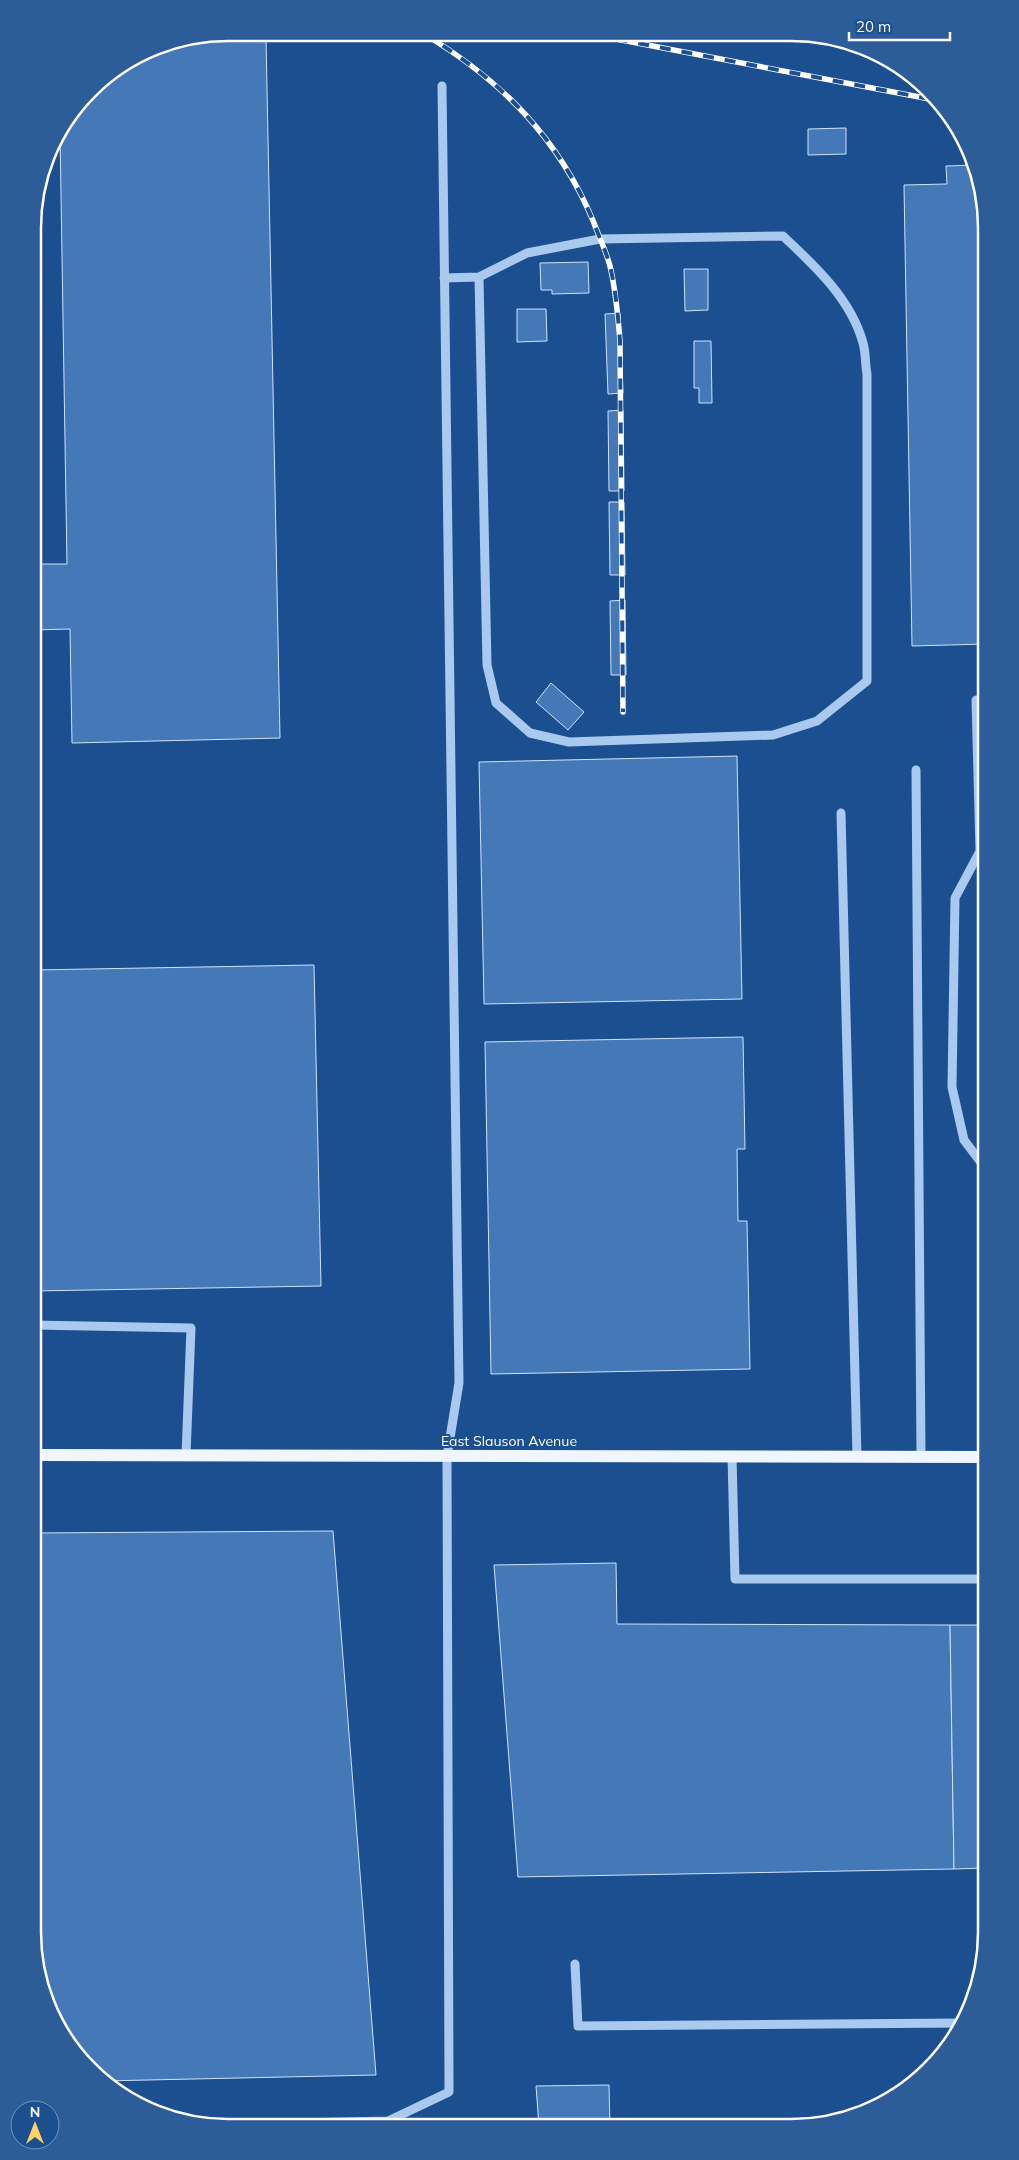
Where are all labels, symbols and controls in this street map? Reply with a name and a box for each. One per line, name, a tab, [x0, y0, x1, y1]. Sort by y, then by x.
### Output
scale bar	[849, 10, 950, 42]
text: 20 m	[856, 17, 891, 36]
street label: East Slauson Avenue	[441, 1432, 577, 1450]
north arrow	[10, 2100, 60, 2150]
text: N	[30, 2103, 40, 2121]

